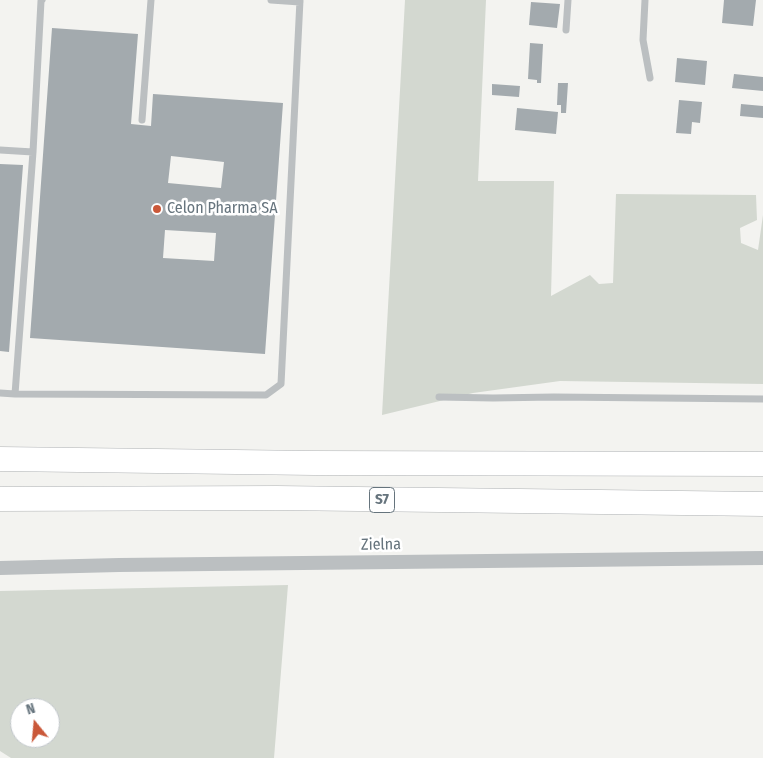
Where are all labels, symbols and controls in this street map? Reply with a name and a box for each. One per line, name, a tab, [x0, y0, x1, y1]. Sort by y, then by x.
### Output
place label: Celon Pharma SA	[167, 199, 278, 219]
marker: Celon Pharma SA	[151, 203, 163, 215]
road number: S7	[370, 488, 394, 512]
street label: Zielna	[361, 535, 401, 555]
north arrow	[10, 698, 60, 748]
text: N	[24, 700, 37, 718]

